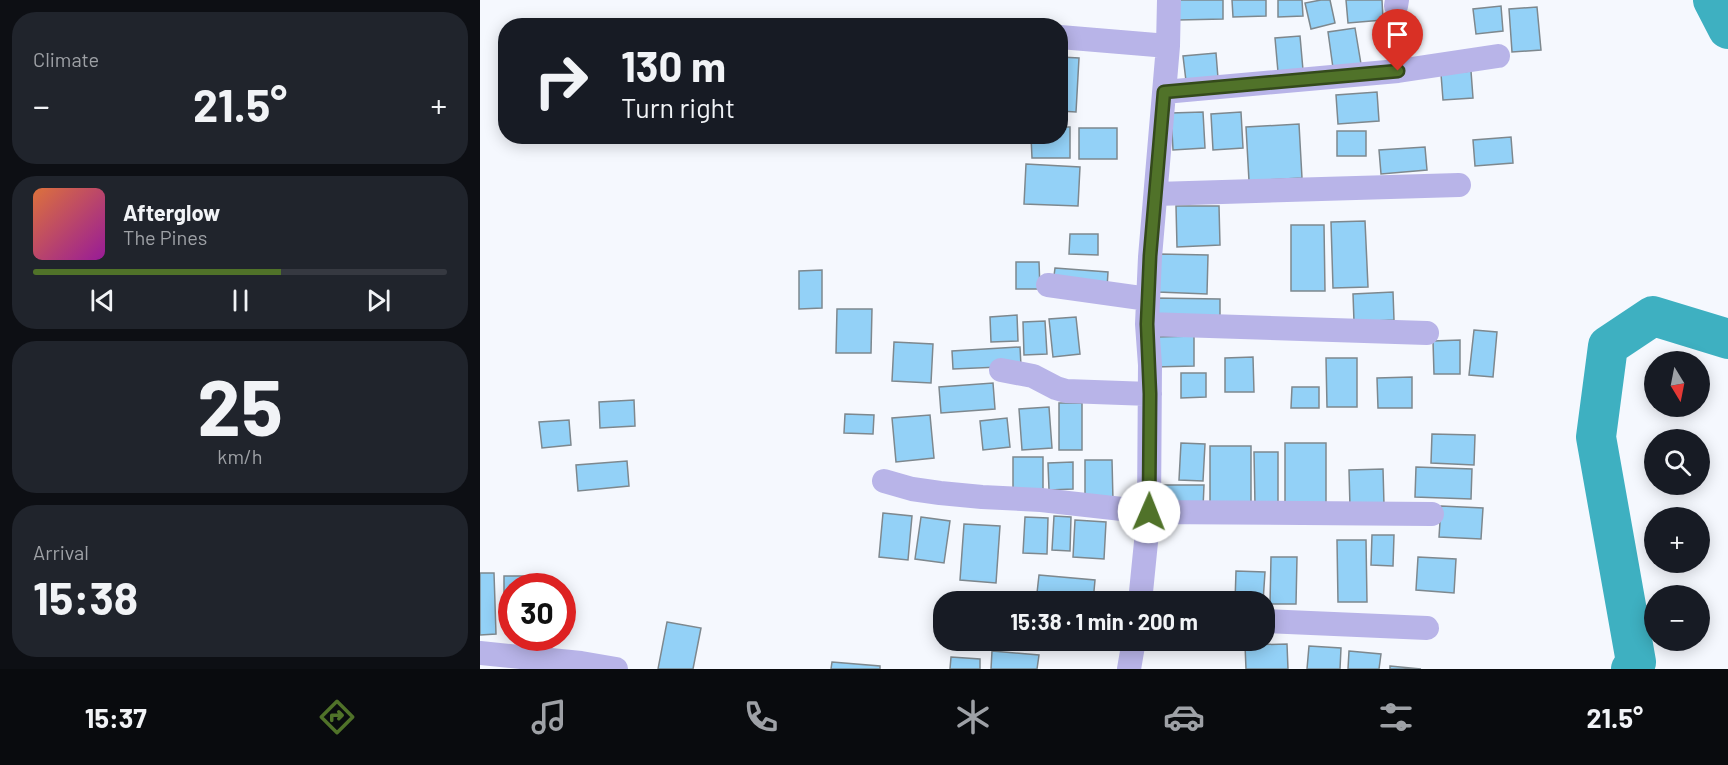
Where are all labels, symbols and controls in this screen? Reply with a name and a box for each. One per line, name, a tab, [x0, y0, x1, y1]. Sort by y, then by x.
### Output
pin	[1372, 9, 1423, 71]
icon: arrive	[1381, 18, 1414, 51]
text: 130 m	[621, 40, 726, 90]
icon: right	[522, 42, 600, 120]
text: Climate	[33, 47, 99, 71]
text: 21.5°	[193, 77, 287, 131]
text: −	[33, 85, 50, 125]
text: +	[431, 85, 447, 125]
text: Turn right	[621, 91, 735, 123]
text: Afterglow	[123, 199, 220, 225]
text: The Pines	[123, 225, 207, 249]
icon: previous	[86, 284, 119, 317]
icon: pause	[224, 284, 257, 317]
icon: next	[362, 284, 395, 317]
north arrow	[1644, 351, 1710, 417]
map controls	[1644, 351, 1710, 651]
text: 25	[197, 358, 283, 452]
button: search	[1644, 429, 1710, 495]
text: km/h	[217, 444, 263, 468]
position arrow	[1117, 480, 1181, 544]
button: +	[1644, 507, 1710, 573]
text: Arrival	[33, 540, 89, 564]
text: 15:38	[33, 570, 138, 624]
speed limit sign: 30	[498, 573, 576, 651]
button: −	[1644, 585, 1710, 651]
text: 15:38 · 1 min · 200 m	[1010, 608, 1198, 634]
icon: directions	[316, 696, 358, 738]
icon: music	[528, 696, 570, 738]
icon: phone	[740, 696, 782, 738]
icon: climate	[952, 696, 994, 738]
icon: car	[1163, 696, 1205, 738]
icon: filters	[1375, 696, 1417, 738]
text: 15:37	[85, 701, 147, 733]
text: 21.5°	[1587, 701, 1643, 733]

